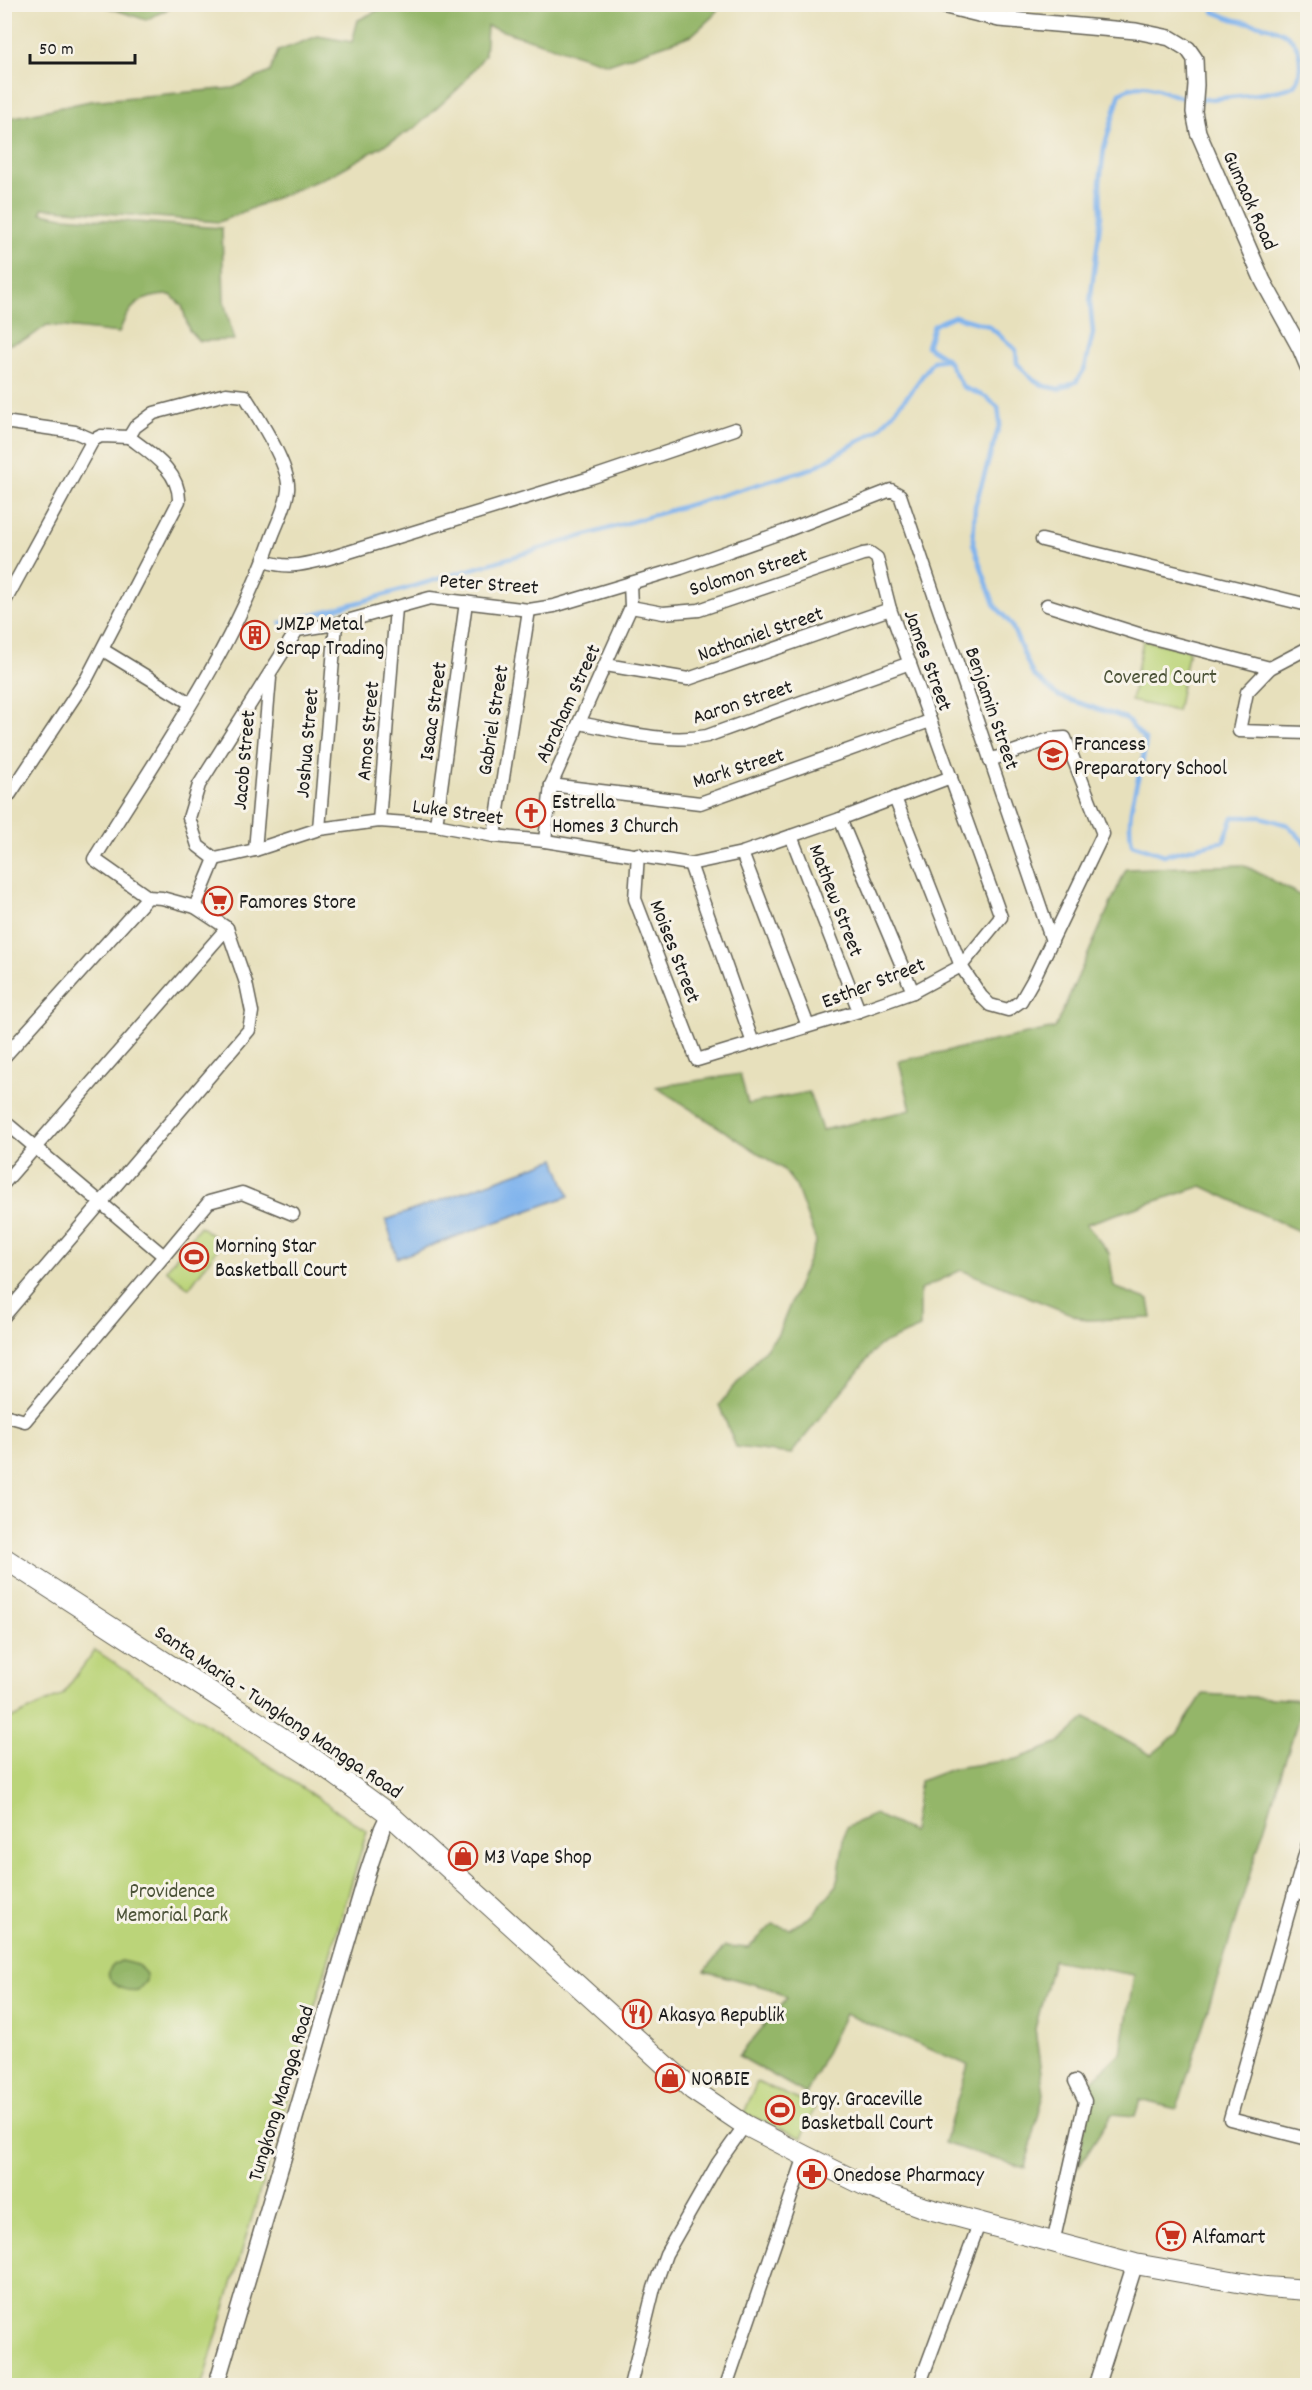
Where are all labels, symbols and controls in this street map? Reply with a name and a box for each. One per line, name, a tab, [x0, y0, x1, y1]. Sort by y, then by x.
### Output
scale bar	[30, 27, 135, 65]
text: 50 m	[39, 38, 74, 63]
street label: Gumaok Road	[1213, 147, 1284, 256]
street label: Solomon Street	[686, 542, 812, 606]
street label: Peter Street	[438, 568, 540, 604]
street label: Nathaniel Street	[694, 600, 828, 671]
street label: James Street	[894, 606, 958, 716]
place label: JMZP Metal Scrap Trading	[276, 611, 384, 665]
building icon: JMZP Metal Scrap Trading	[239, 619, 271, 651]
street label: Abraham Street	[529, 640, 610, 769]
street label: Benjamin Street	[955, 644, 1025, 775]
street label: Isaac Street	[413, 660, 457, 763]
street label: Gabriel Street	[471, 663, 519, 778]
park label: Covered Court	[1103, 664, 1217, 694]
street label: Aaron Street	[689, 673, 797, 734]
street label: Amos Street	[351, 680, 389, 782]
street label: Joshua Street	[289, 687, 329, 799]
street label: Jacob Street	[227, 709, 265, 811]
place label: Francess Preparatory School	[1074, 731, 1227, 785]
school or university icon: Francess Preparatory School	[1037, 739, 1069, 771]
street label: Mark Street	[689, 742, 789, 798]
place label: Estrella Homes 3 Church	[552, 789, 678, 843]
street label: Luke Street	[410, 793, 505, 835]
church icon: Estrella Homes 3 Church	[515, 797, 547, 829]
street label: Mathew Street	[799, 841, 869, 962]
supermarket icon: Famores Store	[202, 885, 234, 917]
place label: Famores Store	[239, 889, 356, 919]
street label: Moises Street	[640, 896, 707, 1008]
street label: Esther Street	[818, 951, 930, 1018]
place label: Morning Star Basketball Court	[215, 1233, 348, 1287]
sports icon: Morning Star Basketball Court	[178, 1241, 210, 1273]
street label: Santa Maria - Tungkong Mangga Road	[147, 1619, 408, 1808]
shop icon: M3 Vape Shop	[447, 1840, 479, 1872]
place label: M3 Vape Shop	[484, 1844, 592, 1874]
park label: Providence Memorial Park	[116, 1878, 228, 1932]
restaurant icon: Akasya Republik	[621, 1998, 653, 2030]
street label: Tungkong Mangga Road	[242, 2002, 324, 2185]
place label: Akasya Republik	[658, 2002, 785, 2032]
shop icon: NORBIE	[654, 2062, 686, 2094]
place label: NORBIE	[691, 2066, 750, 2096]
place label: Brgy. Graceville Basketball Court	[801, 2086, 934, 2140]
sports icon: Brgy. Graceville Basketball Court	[764, 2094, 796, 2126]
pharmacy icon: Onedose Pharmacy	[796, 2158, 828, 2190]
place label: Onedose Pharmacy	[833, 2162, 985, 2192]
supermarket icon: Alfamart	[1155, 2220, 1187, 2252]
place label: Alfamart	[1192, 2224, 1266, 2254]

